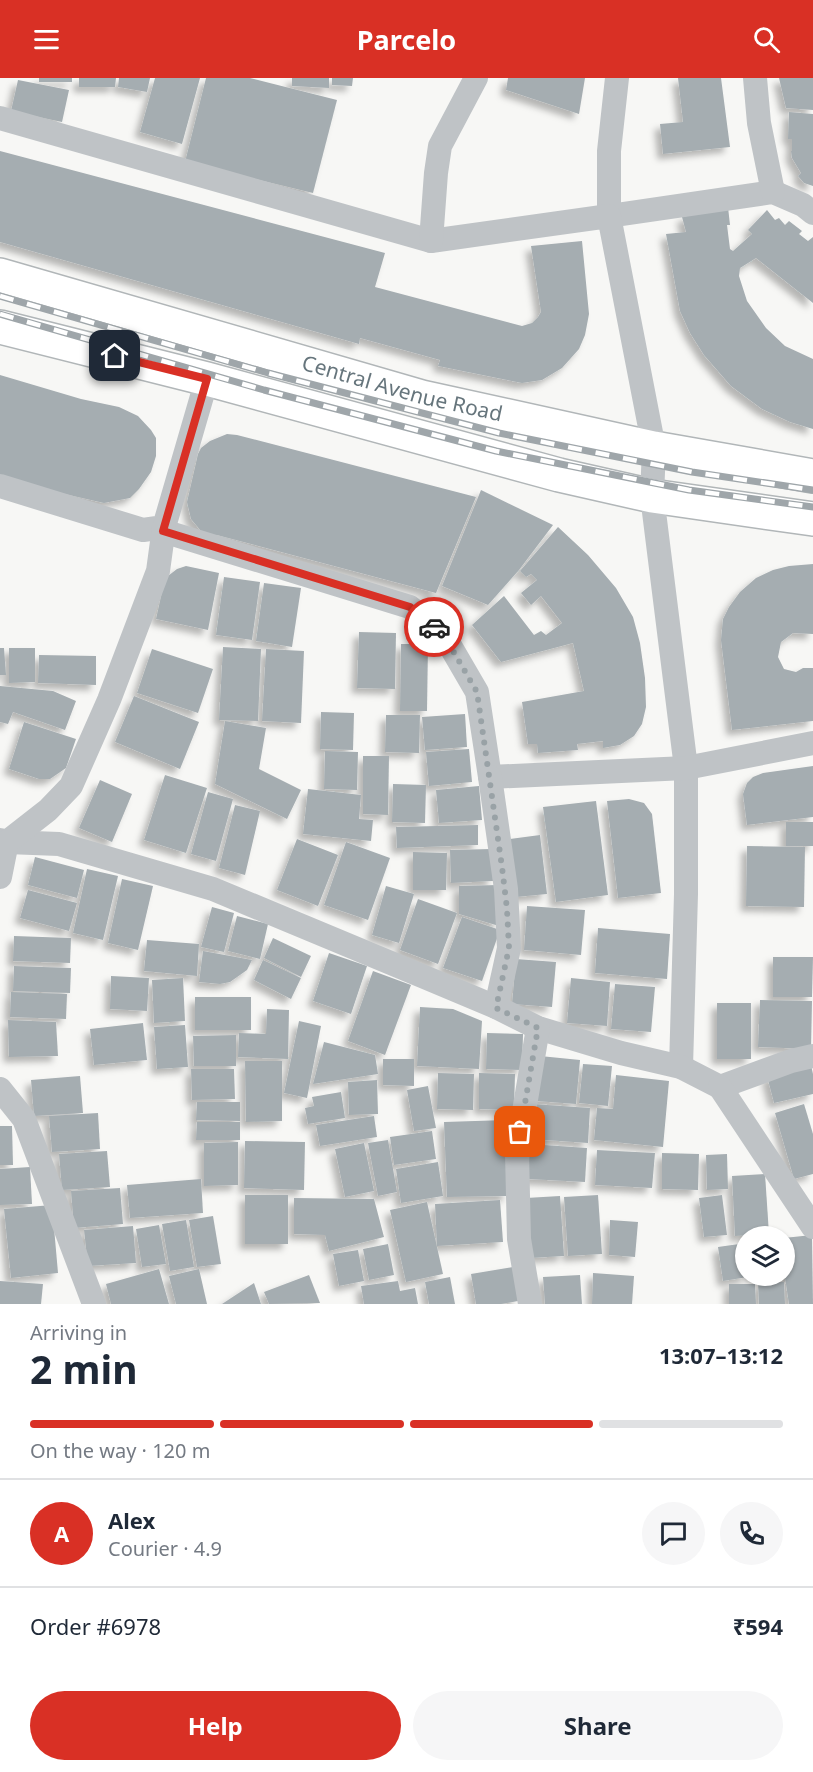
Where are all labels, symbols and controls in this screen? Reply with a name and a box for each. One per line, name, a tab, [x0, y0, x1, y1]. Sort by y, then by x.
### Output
text: Parcelo	[357, 21, 456, 58]
icon: menu	[30, 23, 63, 56]
icon: search	[750, 23, 783, 56]
pin	[89, 330, 140, 381]
icon: home	[98, 339, 131, 372]
street label: Central Avenue Road	[299, 348, 505, 427]
courier	[404, 597, 464, 657]
icon: car	[418, 611, 451, 644]
pin	[494, 1106, 545, 1157]
icon: bag	[503, 1115, 536, 1148]
map controls	[735, 1226, 795, 1286]
button: layers	[735, 1226, 795, 1286]
text: Arriving in	[30, 1319, 127, 1346]
text: 13:07–13:12	[659, 1340, 783, 1370]
text: 2 min	[30, 1342, 137, 1395]
text: On the way · 120 m	[30, 1437, 210, 1464]
button: chat	[642, 1502, 705, 1565]
button: phone	[720, 1502, 783, 1565]
text: Alex	[108, 1505, 155, 1535]
text: A	[54, 1518, 69, 1548]
text: Courier · 4.9	[108, 1535, 222, 1562]
text: Order #6978	[30, 1611, 161, 1641]
text: ₹594	[733, 1611, 783, 1641]
button: Help	[30, 1691, 401, 1760]
button: Share	[413, 1691, 783, 1760]

